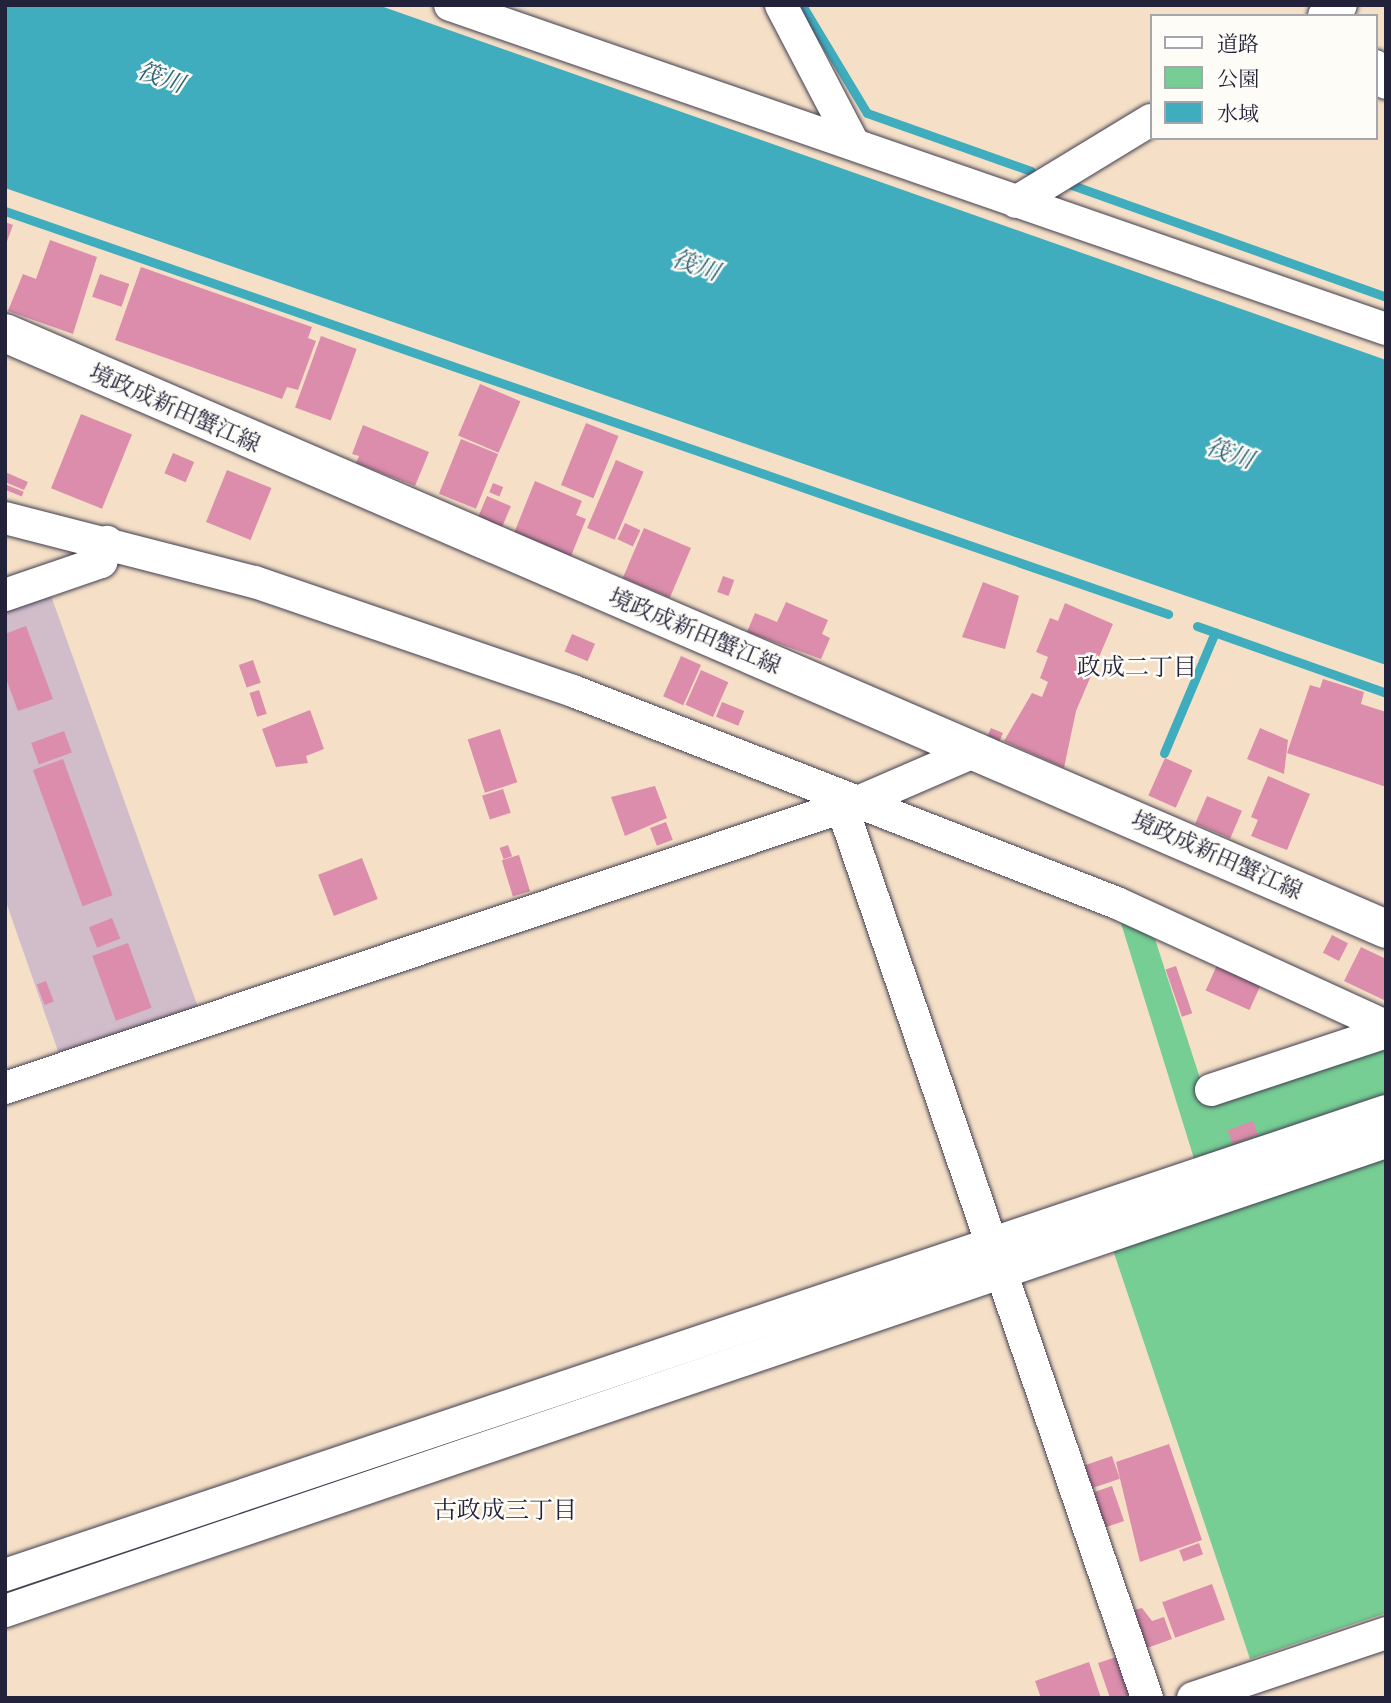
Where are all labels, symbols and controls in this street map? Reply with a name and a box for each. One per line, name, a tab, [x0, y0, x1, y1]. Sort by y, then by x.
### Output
legend	[1150, 14, 1377, 140]
text: 道路	[1217, 28, 1259, 59]
water label: 筏川	[134, 56, 188, 98]
text: 公園	[1217, 63, 1259, 94]
text: 水域	[1217, 98, 1259, 129]
water label: 筏川	[669, 244, 723, 286]
street label: 境政成新田蟹江線	[85, 358, 265, 458]
water label: 筏川	[1203, 432, 1257, 474]
street label: 境政成新田蟹江線	[605, 582, 785, 680]
district label: 政成二丁目	[1077, 653, 1197, 681]
street label: 境政成新田蟹江線	[1127, 805, 1307, 905]
district label: 古政成三丁目	[433, 1496, 577, 1524]

